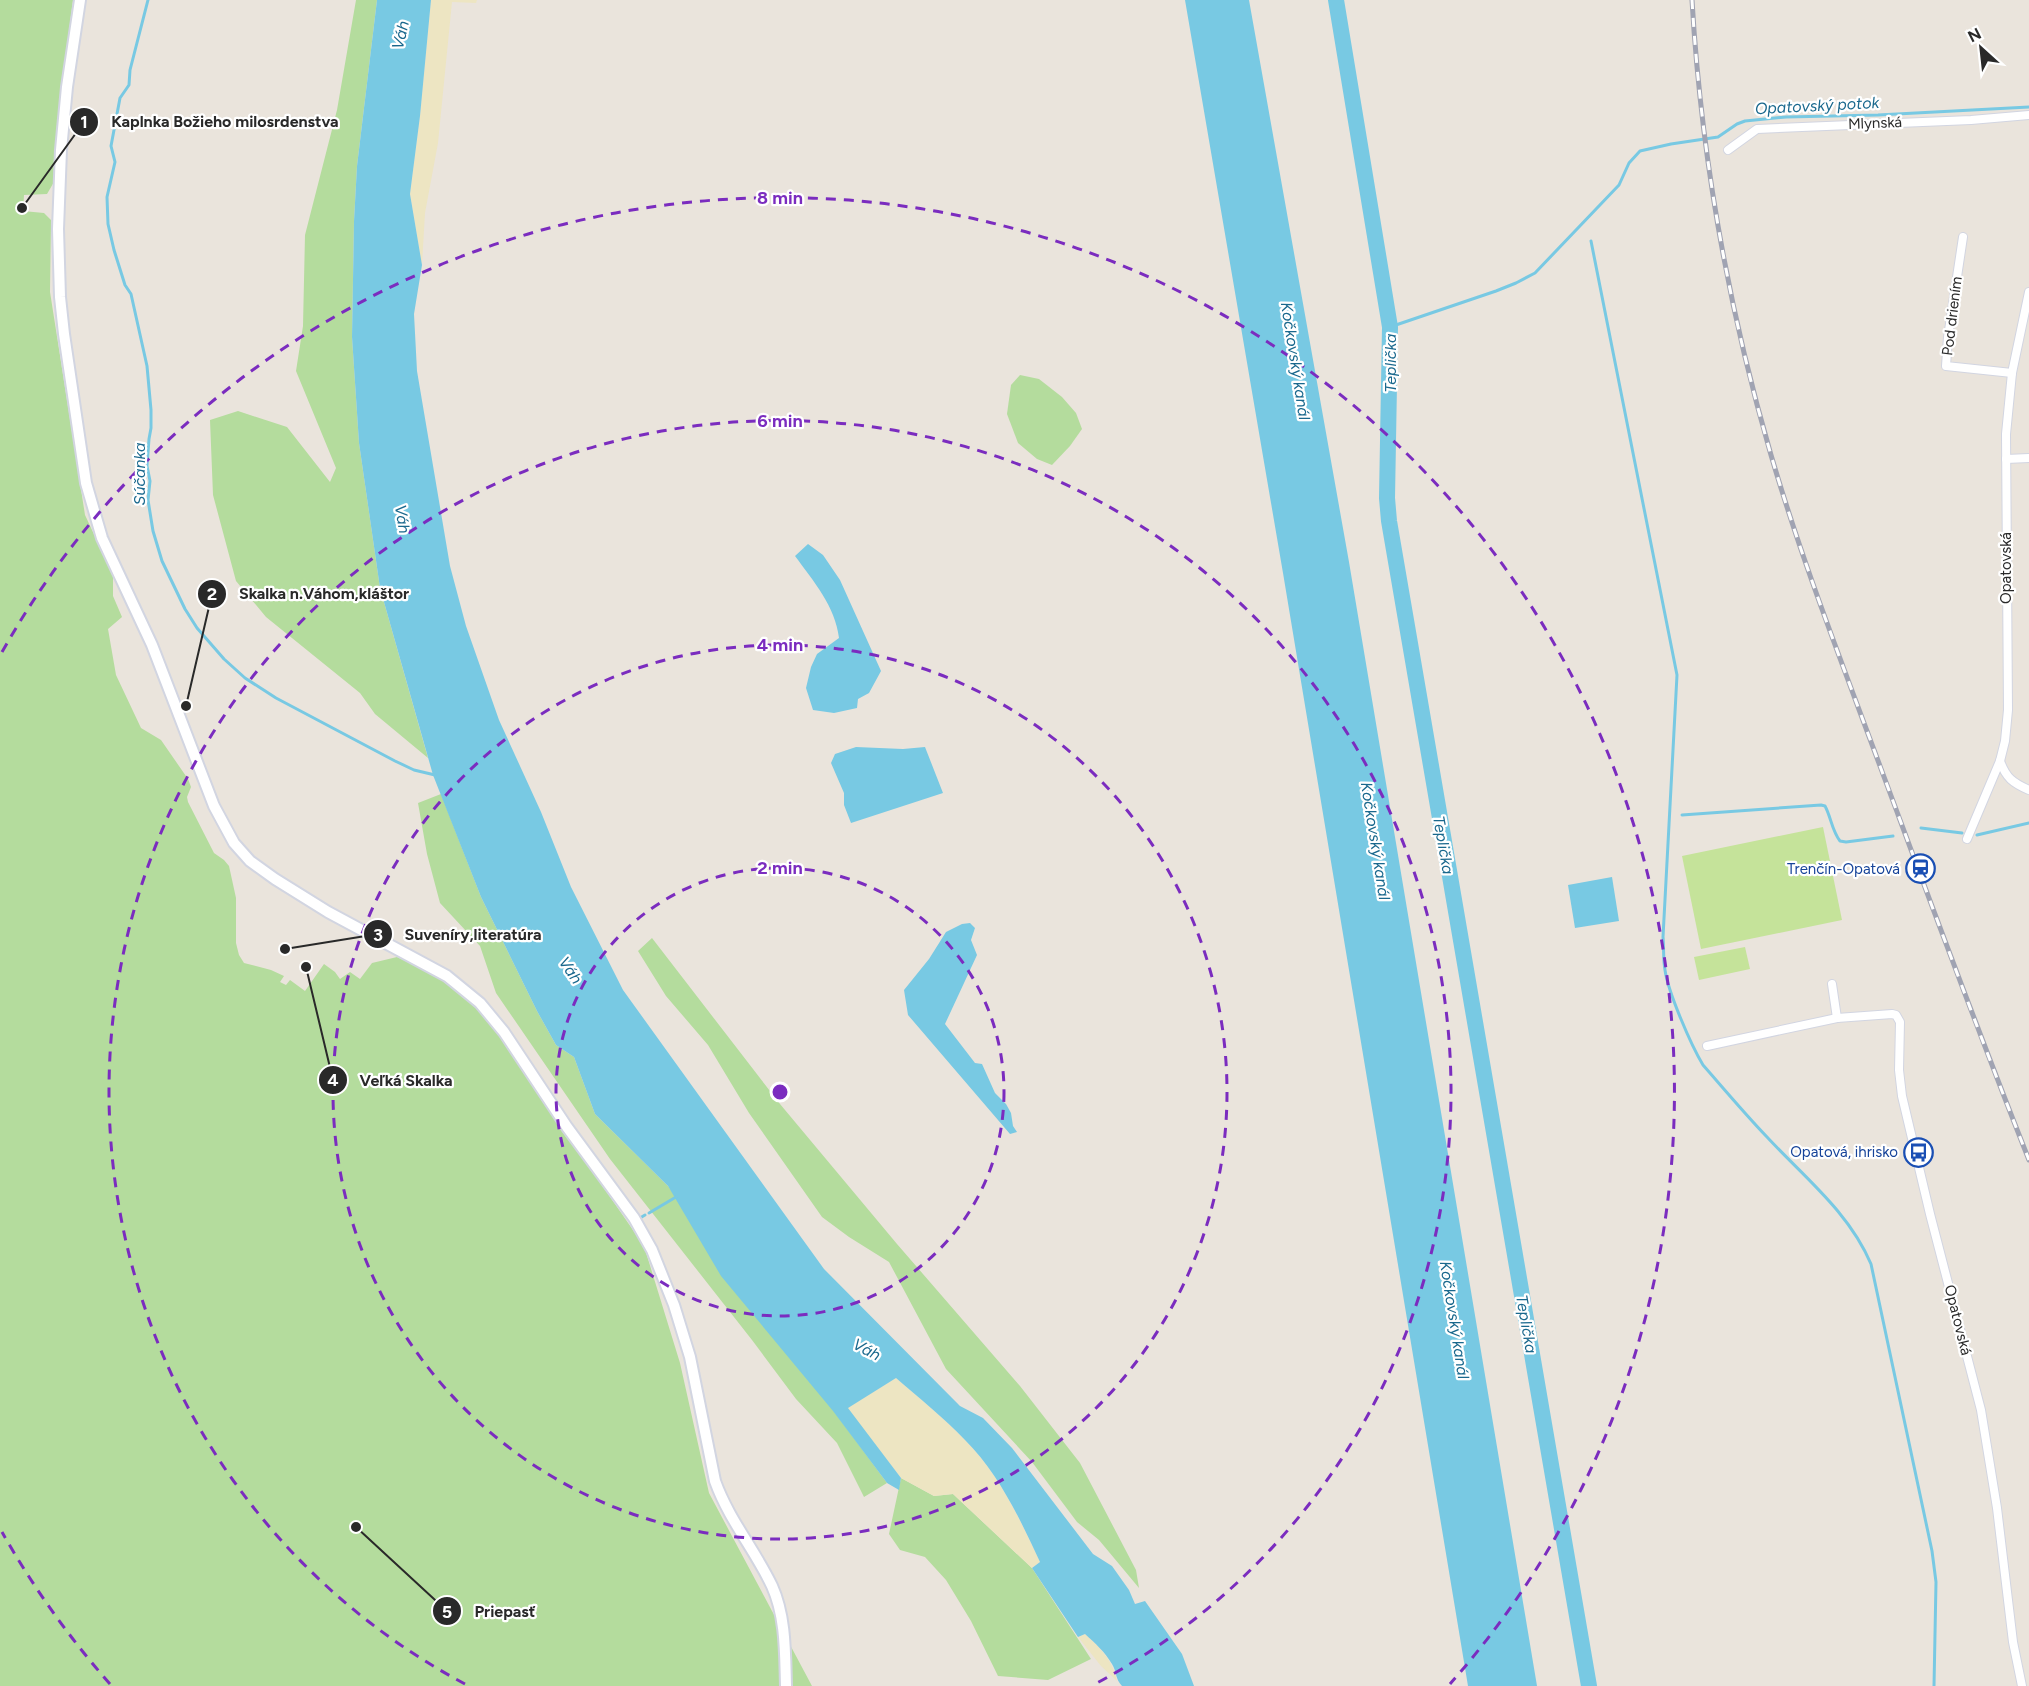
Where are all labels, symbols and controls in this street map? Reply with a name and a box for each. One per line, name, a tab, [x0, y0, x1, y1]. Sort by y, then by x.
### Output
north arrow	[1951, 18, 2011, 78]
water label: Váh	[388, 19, 413, 51]
text: N	[1965, 24, 1984, 46]
water label: Opatovský potok	[1754, 93, 1881, 118]
callout: Kaplnka Božieho milosrdenstva	[69, 105, 350, 139]
text: 1	[80, 111, 88, 133]
text: Kaplnka Božieho milosrdenstva	[111, 112, 339, 131]
street label: Mlynská	[1848, 113, 1902, 133]
text: 8 min	[757, 187, 803, 209]
street label: Pod driením	[1938, 275, 1966, 357]
water label: Kočkovský kanál	[1277, 301, 1314, 422]
water label: Teplička	[1381, 333, 1400, 393]
text: 6 min	[757, 410, 803, 432]
water label: Súčanka	[130, 443, 149, 505]
water label: Váh	[391, 503, 414, 535]
street label: Opatovská	[1997, 532, 2015, 604]
callout: Skalka n.Váhom,kláštor	[197, 577, 421, 611]
text: 2	[207, 583, 217, 605]
text: Skalka n.Váhom,kláštor	[239, 584, 409, 603]
text: 4 min	[757, 634, 803, 656]
water label: Kočkovský kanál	[1357, 781, 1394, 902]
water label: Teplička	[1429, 814, 1458, 876]
station icon: Trenčín-Opatová	[1905, 853, 1937, 885]
text: 2 min	[757, 857, 803, 879]
place label: Trenčín-Opatová	[1787, 860, 1900, 878]
callout: Suveníry,literatúra	[363, 917, 554, 951]
text: 3	[373, 924, 383, 946]
text: Suveníry,literatúra	[405, 925, 541, 944]
water label: Váh	[555, 953, 587, 988]
callout: Veľká Skalka	[318, 1063, 464, 1097]
text: 4	[327, 1069, 339, 1091]
text: Veľká Skalka	[360, 1071, 452, 1090]
centre of rings	[770, 1082, 790, 1102]
bus stop icon: Opatová, ihrisko	[1903, 1136, 1935, 1168]
place label: Opatová, ihrisko	[1790, 1143, 1898, 1161]
water label: Kočkovský kanál	[1436, 1260, 1473, 1381]
street label: Opatovská	[1941, 1283, 1975, 1357]
water label: Teplička	[1512, 1293, 1541, 1355]
water label: Váh	[850, 1334, 884, 1365]
callout: Priepasť	[432, 1594, 547, 1628]
text: 5	[442, 1601, 452, 1623]
text: Priepasť	[474, 1602, 536, 1621]

